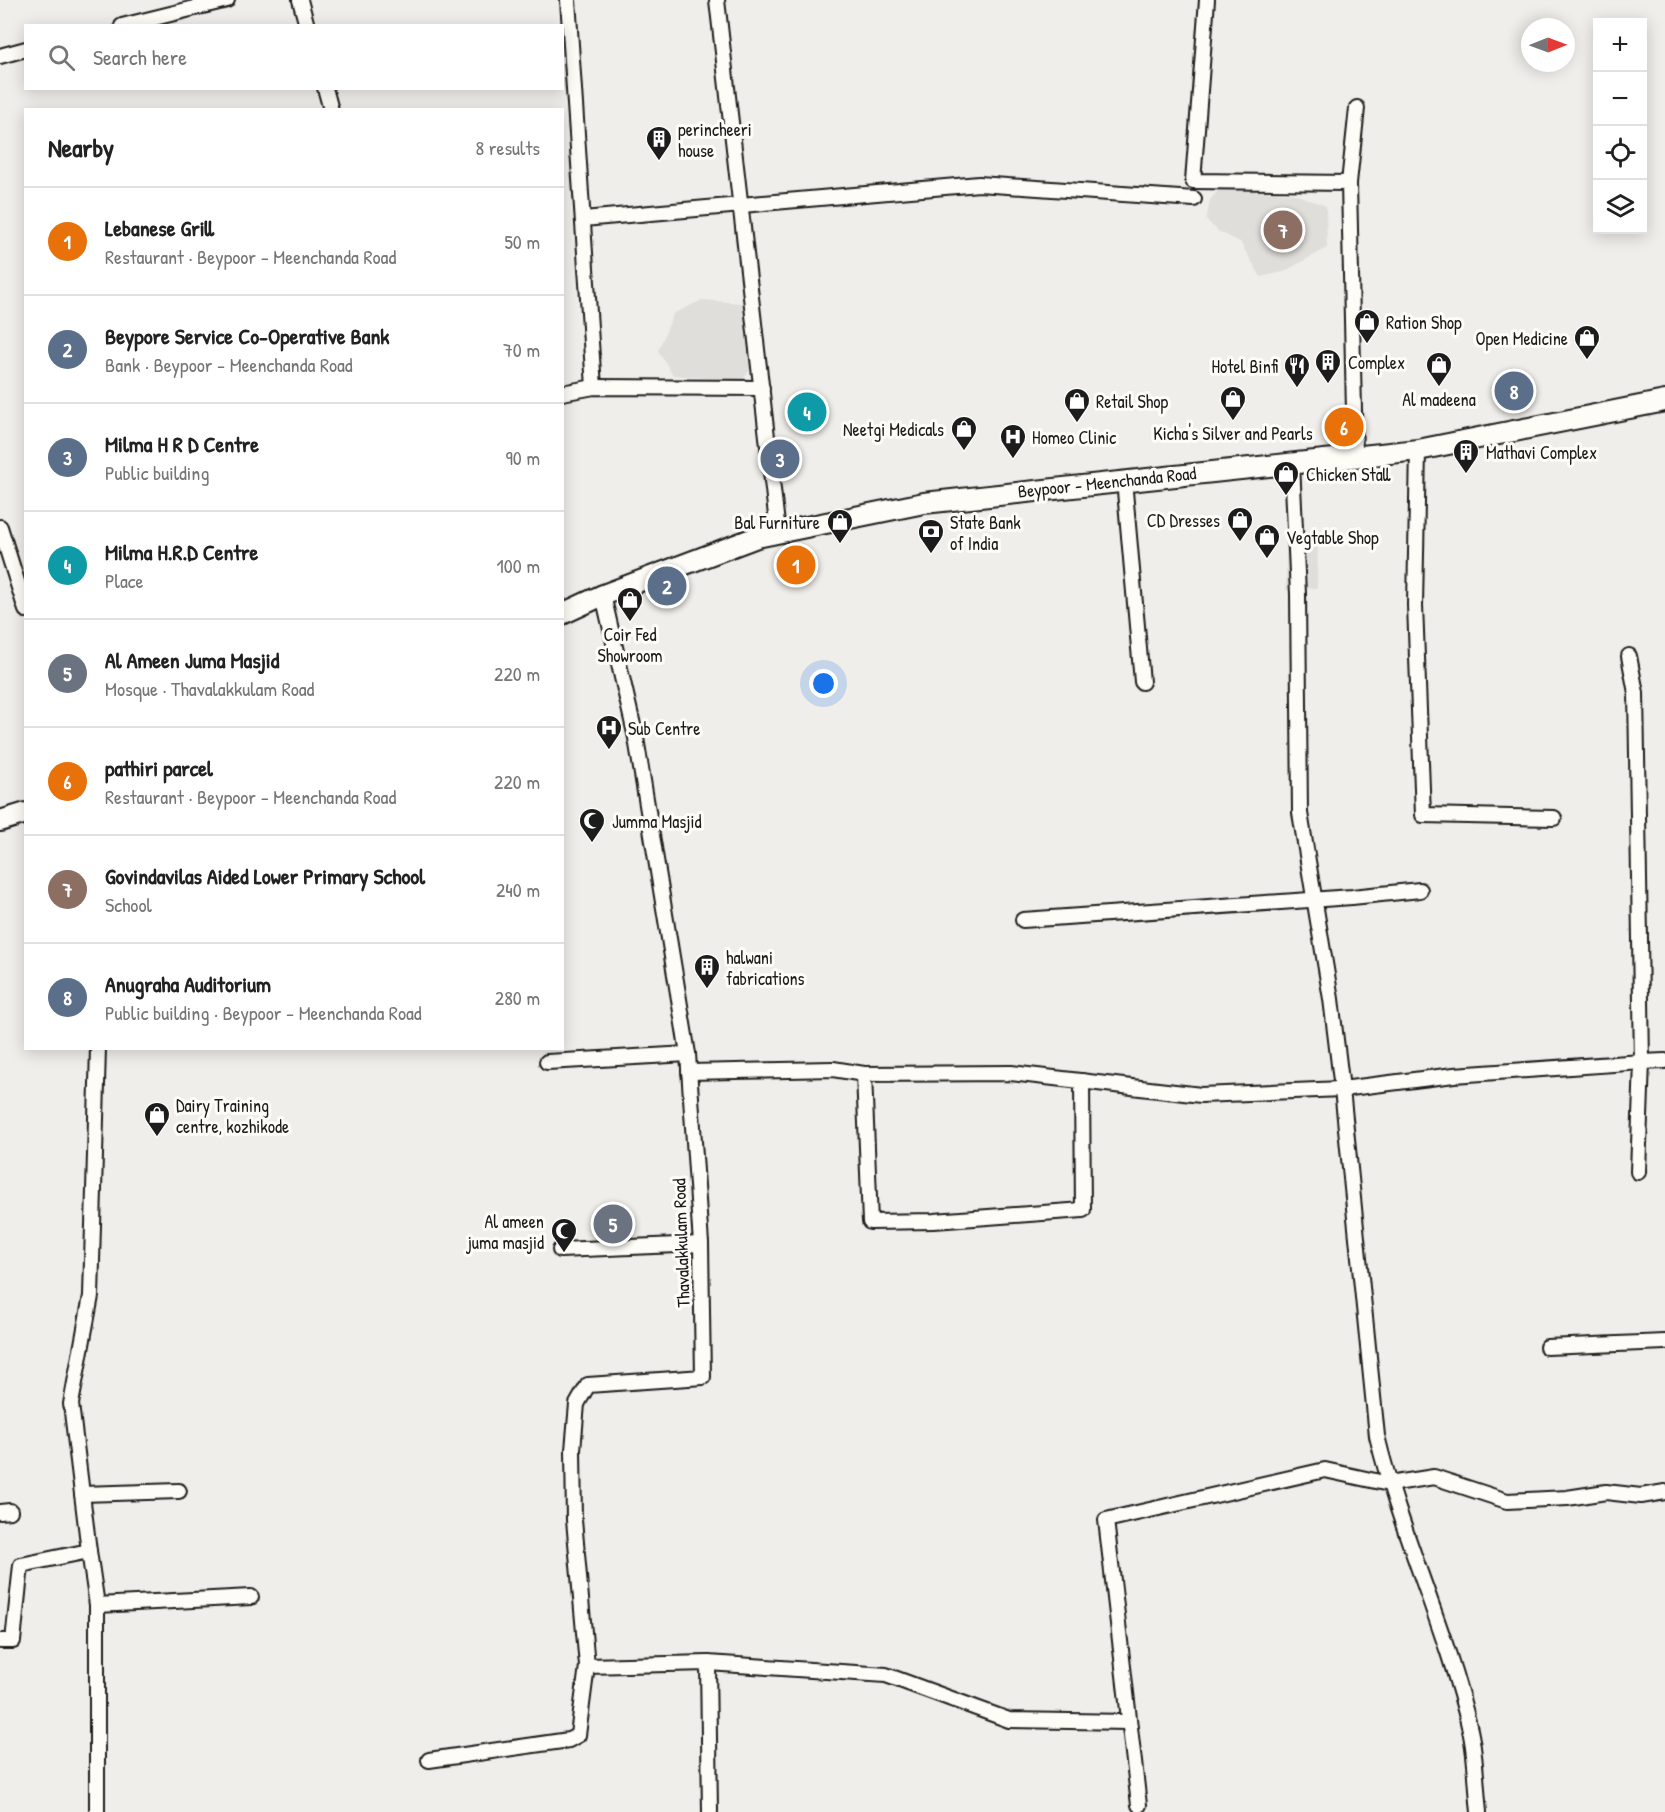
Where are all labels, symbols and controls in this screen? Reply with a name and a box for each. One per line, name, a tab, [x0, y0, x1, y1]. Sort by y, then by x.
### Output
north arrow	[1521, 18, 1575, 72]
map controls	[1593, 18, 1647, 234]
button: +	[1593, 18, 1647, 72]
search box	[24, 24, 564, 90]
icon: search	[45, 41, 78, 74]
text: Search here	[93, 42, 187, 72]
button: −	[1593, 72, 1647, 126]
place label: perincheeri house	[678, 117, 752, 163]
building icon: perincheeri house	[644, 124, 674, 162]
button: locate	[1593, 126, 1647, 180]
text: Nearby	[48, 130, 114, 165]
text: 8 results	[475, 134, 540, 161]
button: layers	[1593, 180, 1647, 234]
pin: 7	[1264, 208, 1302, 252]
text: Lebanese Grill	[105, 213, 214, 243]
text: 1	[64, 228, 71, 255]
text: 50 m	[504, 228, 540, 255]
text: Restaurant · Beypoor - Meenchanda Road	[105, 243, 396, 270]
shop icon: Ration Shop	[1352, 307, 1382, 345]
place label: Ration Shop	[1386, 310, 1462, 335]
text: Beypore Service Co-Operative Bank	[105, 321, 389, 351]
shop icon: Open Medicine	[1572, 323, 1602, 361]
place label: Open Medicine	[1476, 326, 1568, 351]
text: 2	[63, 336, 72, 363]
text: 70 m	[503, 336, 540, 363]
building icon: Complex	[1313, 347, 1343, 385]
place label: Complex	[1348, 350, 1405, 375]
shop icon: Al madeena	[1424, 350, 1454, 388]
text: Bank · Beypoor - Meenchanda Road	[105, 351, 353, 378]
restaurant icon: Hotel Binfi	[1282, 351, 1312, 389]
place label: Hotel Binfi	[1212, 354, 1279, 379]
pin: 8	[1494, 368, 1534, 414]
shop icon: Kicha's Silver and Pearls	[1218, 384, 1248, 422]
shop icon: Retail Shop	[1062, 386, 1092, 424]
place label: Al madeena	[1402, 387, 1476, 412]
place label: Retail Shop	[1096, 389, 1169, 414]
pin: 4	[788, 390, 826, 434]
pin: 6	[1324, 404, 1364, 450]
shop icon: Neetgi Medicals	[949, 414, 979, 452]
place label: Neetgi Medicals	[843, 417, 944, 442]
place label: Kicha's Silver and Pearls	[1153, 421, 1313, 446]
hospital icon: Homeo Clinic	[998, 422, 1028, 460]
place label: Homeo Clinic	[1032, 425, 1116, 450]
text: Milma H R D Centre	[105, 429, 259, 459]
pin: 3	[760, 436, 800, 482]
building icon: Mathavi Complex	[1451, 437, 1481, 475]
place label: Mathavi Complex	[1486, 440, 1597, 465]
text: 3	[63, 444, 72, 471]
text: 90 m	[506, 444, 540, 471]
text: Public building	[105, 459, 209, 486]
shop icon: Chicken Stall	[1271, 459, 1301, 497]
street label: Beypoor - Meenchanda Road	[1017, 460, 1197, 504]
place label: Chicken Stall	[1306, 462, 1391, 487]
shop icon: CD Dresses	[1225, 505, 1255, 543]
shop icon: Bal Furniture	[825, 507, 855, 545]
place label: CD Dresses	[1147, 508, 1220, 533]
place label: Bal Furniture	[734, 510, 820, 535]
place label: State Bank of India	[950, 510, 1021, 556]
bank icon: State Bank of India	[916, 517, 946, 555]
shop icon: Vegtable Shop	[1252, 522, 1282, 560]
place label: Vegtable Shop	[1286, 525, 1379, 550]
text: Milma H.R.D Centre	[105, 537, 258, 567]
pin: 1	[776, 542, 816, 588]
text: 4	[64, 552, 71, 579]
text: 100 m	[497, 552, 540, 579]
pin: 2	[648, 564, 686, 608]
text: Place	[105, 567, 144, 594]
shop icon: Coir Fed Showroom	[615, 585, 645, 623]
place label: Coir Fed Showroom	[597, 622, 663, 668]
text: Al Ameen Juma Masjid	[105, 645, 279, 675]
text: 5	[63, 660, 72, 687]
text: 220 m	[494, 660, 540, 687]
your location	[809, 669, 838, 698]
text: Mosque · Thavalakkulam Road	[105, 675, 314, 702]
hospital icon: Sub Centre	[594, 713, 624, 751]
place label: Sub Centre	[628, 716, 700, 741]
text: pathiri parcel	[105, 753, 213, 783]
text: 6	[64, 768, 71, 795]
text: 220 m	[494, 768, 540, 795]
text: Restaurant · Beypoor - Meenchanda Road	[105, 783, 396, 810]
mosque icon: Jumma Masjid	[577, 806, 607, 844]
place label: Jumma Masjid	[612, 809, 702, 834]
text: Govindavilas Aided Lower Primary School	[105, 861, 425, 891]
text: 7	[63, 876, 72, 903]
text: 240 m	[496, 876, 540, 903]
text: School	[105, 891, 152, 918]
place label: halwani fabrications	[726, 945, 805, 991]
building icon: halwani fabrications	[692, 952, 722, 990]
text: Anugraha Auditorium	[105, 969, 271, 999]
text: 8	[63, 984, 72, 1011]
text: 280 m	[495, 984, 540, 1011]
text: Public building · Beypoor - Meenchanda Road	[105, 999, 422, 1026]
place label: Dairy Training centre, kozhikode	[176, 1093, 289, 1139]
shop icon: Dairy Training centre, kozhikode	[142, 1100, 172, 1138]
street label: Thavalakkulam Road	[666, 1178, 696, 1308]
pin: 5	[594, 1202, 632, 1246]
place label: Al ameen juma masjid	[466, 1209, 544, 1255]
mosque icon: Al ameen juma masjid	[549, 1216, 579, 1254]

